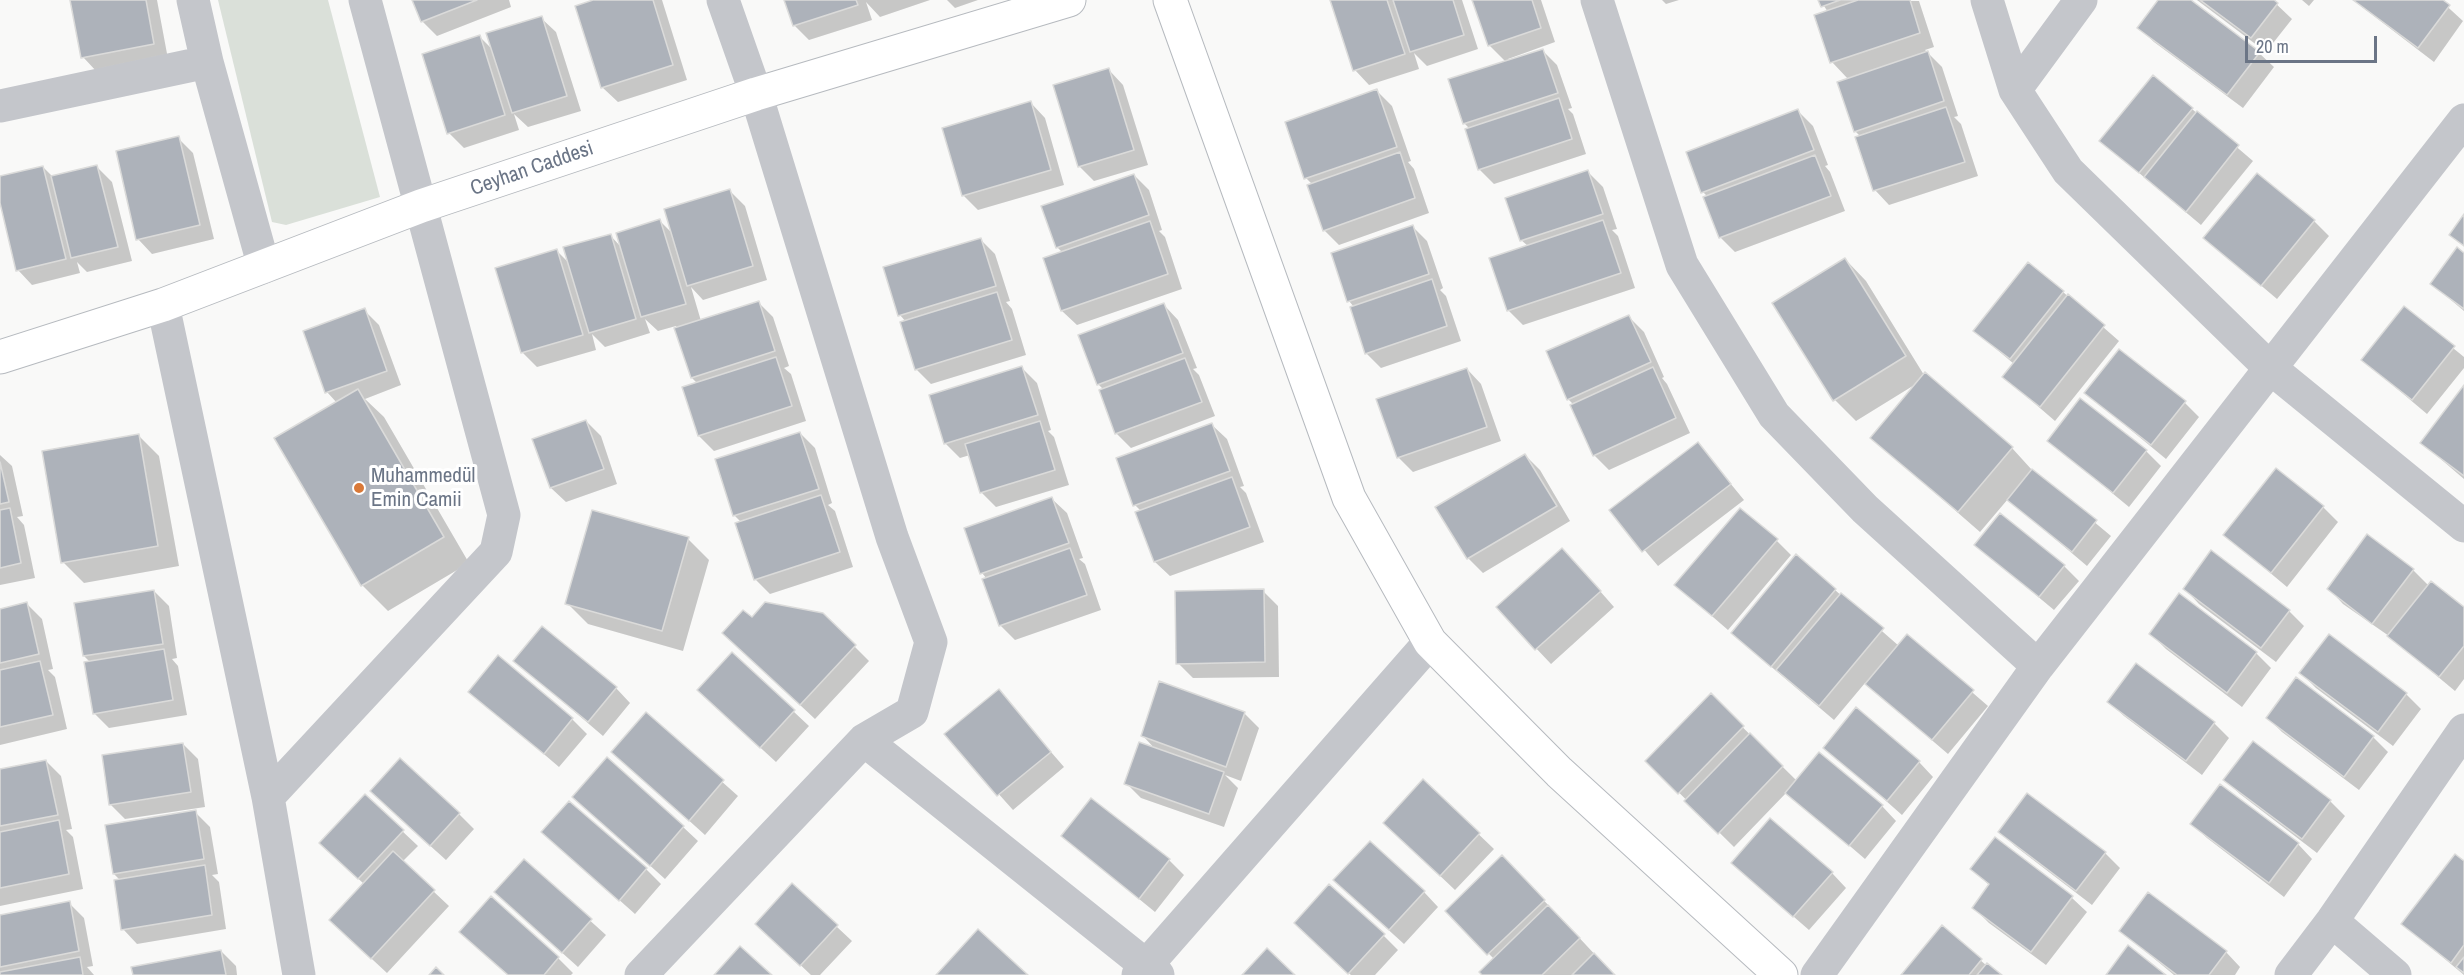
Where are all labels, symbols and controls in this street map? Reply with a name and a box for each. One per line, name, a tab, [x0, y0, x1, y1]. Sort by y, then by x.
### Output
scale bar	[2248, 24, 2380, 62]
text: 20 m	[2256, 34, 2289, 59]
street label: Ceyhan Caddesi	[467, 136, 597, 202]
place label: Muhammedül Emin Camii	[371, 463, 475, 513]
marker: Muhammedül Emin Camii	[352, 481, 366, 495]

